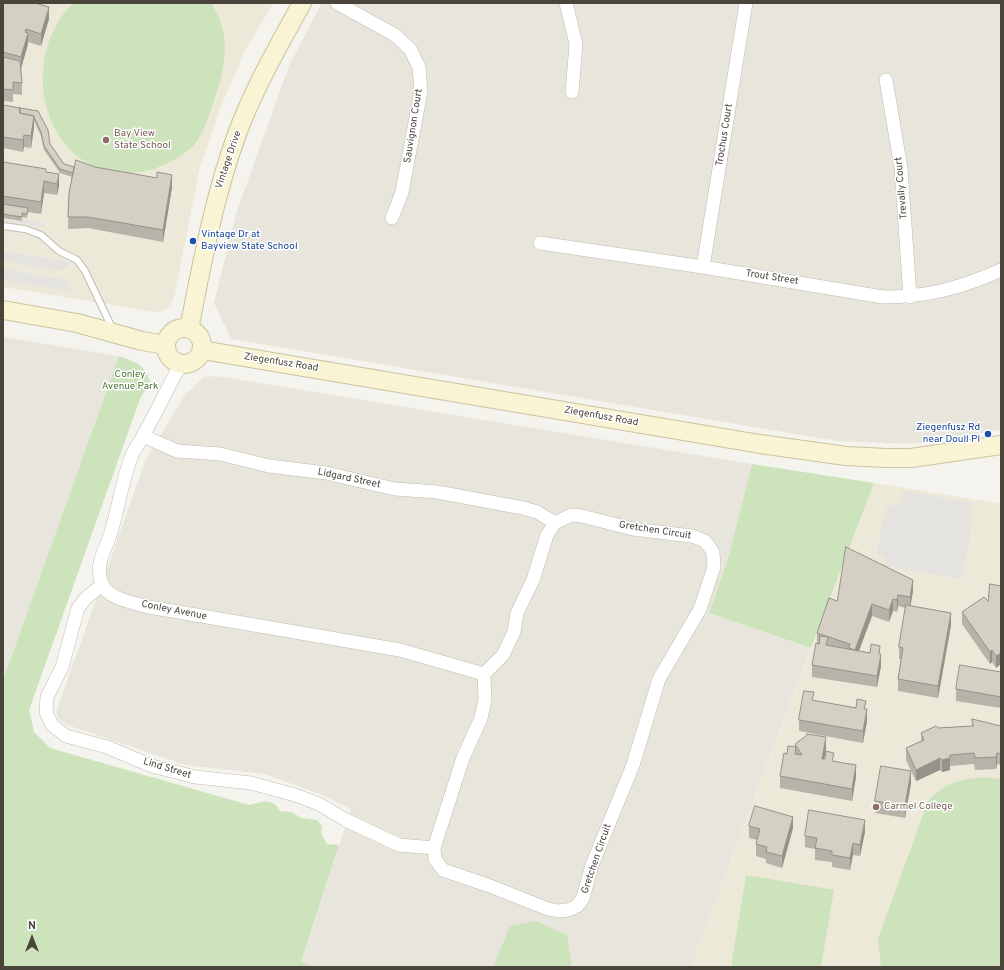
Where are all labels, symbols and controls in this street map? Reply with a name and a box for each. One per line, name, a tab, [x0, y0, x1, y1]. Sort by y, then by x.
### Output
street label: Sauvignon Court	[402, 88, 426, 164]
street label: Trochus Court	[714, 103, 736, 167]
place label: Bay View State School	[114, 128, 171, 152]
street label: Vintage Drive	[213, 129, 245, 191]
marker: Bay View State School	[101, 135, 111, 145]
street label: Trevally Court	[893, 156, 911, 220]
place label: Vintage Dr at Bayview State School	[201, 229, 298, 252]
marker: Vintage Dr at Bayview State School	[188, 236, 198, 246]
street label: Trout Street	[745, 268, 799, 288]
street label: Ziegenfusz Road	[243, 351, 319, 375]
park label: Conley Avenue Park	[102, 369, 158, 392]
street label: Ziegenfusz Road	[563, 405, 639, 429]
place label: Ziegenfusz Rd near Doull Pl	[916, 422, 980, 446]
marker: Ziegenfusz Rd near Doull Pl	[983, 429, 993, 439]
street label: Lidgard Street	[316, 466, 382, 492]
street label: Gretchen Circuit	[618, 519, 692, 543]
street label: Conley Avenue	[140, 599, 208, 623]
street label: Lind Street	[142, 756, 192, 782]
place label: Carmel College	[884, 801, 953, 813]
marker: Carmel College	[871, 802, 881, 812]
street label: Gretchen Circuit	[579, 822, 615, 896]
north arrow	[12, 918, 52, 958]
text: N	[28, 919, 36, 933]

